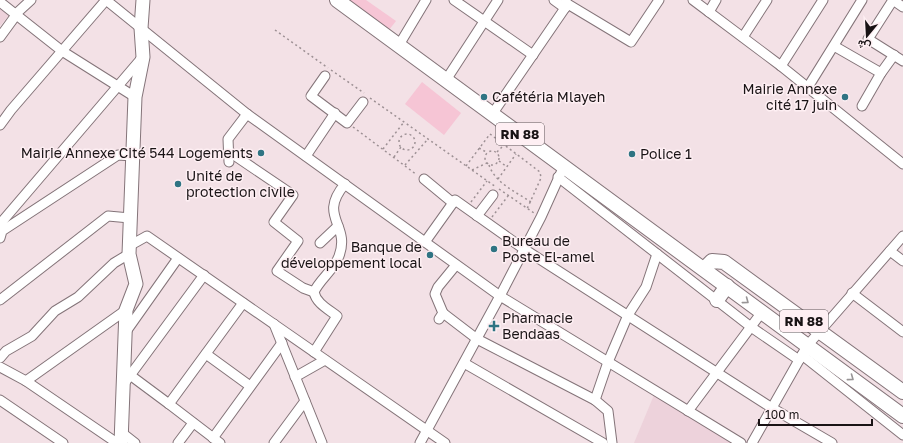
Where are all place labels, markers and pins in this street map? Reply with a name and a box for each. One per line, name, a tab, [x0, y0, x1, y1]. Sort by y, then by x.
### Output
place label: Mairie Annexe cité 17 juin	[742, 80, 837, 113]
place label: Cafétéria Mlayeh	[492, 88, 605, 105]
marker: Cafétéria Mlayeh	[479, 92, 489, 102]
marker: Mairie Annexe cité 17 juin	[840, 92, 850, 102]
place label: Mairie Annexe Cité 544 Logements	[21, 144, 253, 161]
place label: Police 1	[640, 145, 692, 162]
marker: Mairie Annexe Cité 544 Logements	[256, 148, 266, 158]
marker: Police 1	[627, 149, 637, 159]
place label: Unité de protection civile	[186, 167, 295, 200]
marker: Unité de protection civile	[173, 179, 183, 189]
place label: Bureau de Poste El-amel	[502, 232, 595, 265]
place label: Banque de développement local	[281, 238, 422, 271]
marker: Bureau de Poste El-amel	[489, 244, 499, 254]
marker: Banque de développement local	[425, 250, 435, 260]
place label: Pharmacie Bendaas	[502, 309, 573, 342]
marker: Pharmacie Bendaas	[489, 321, 499, 331]

